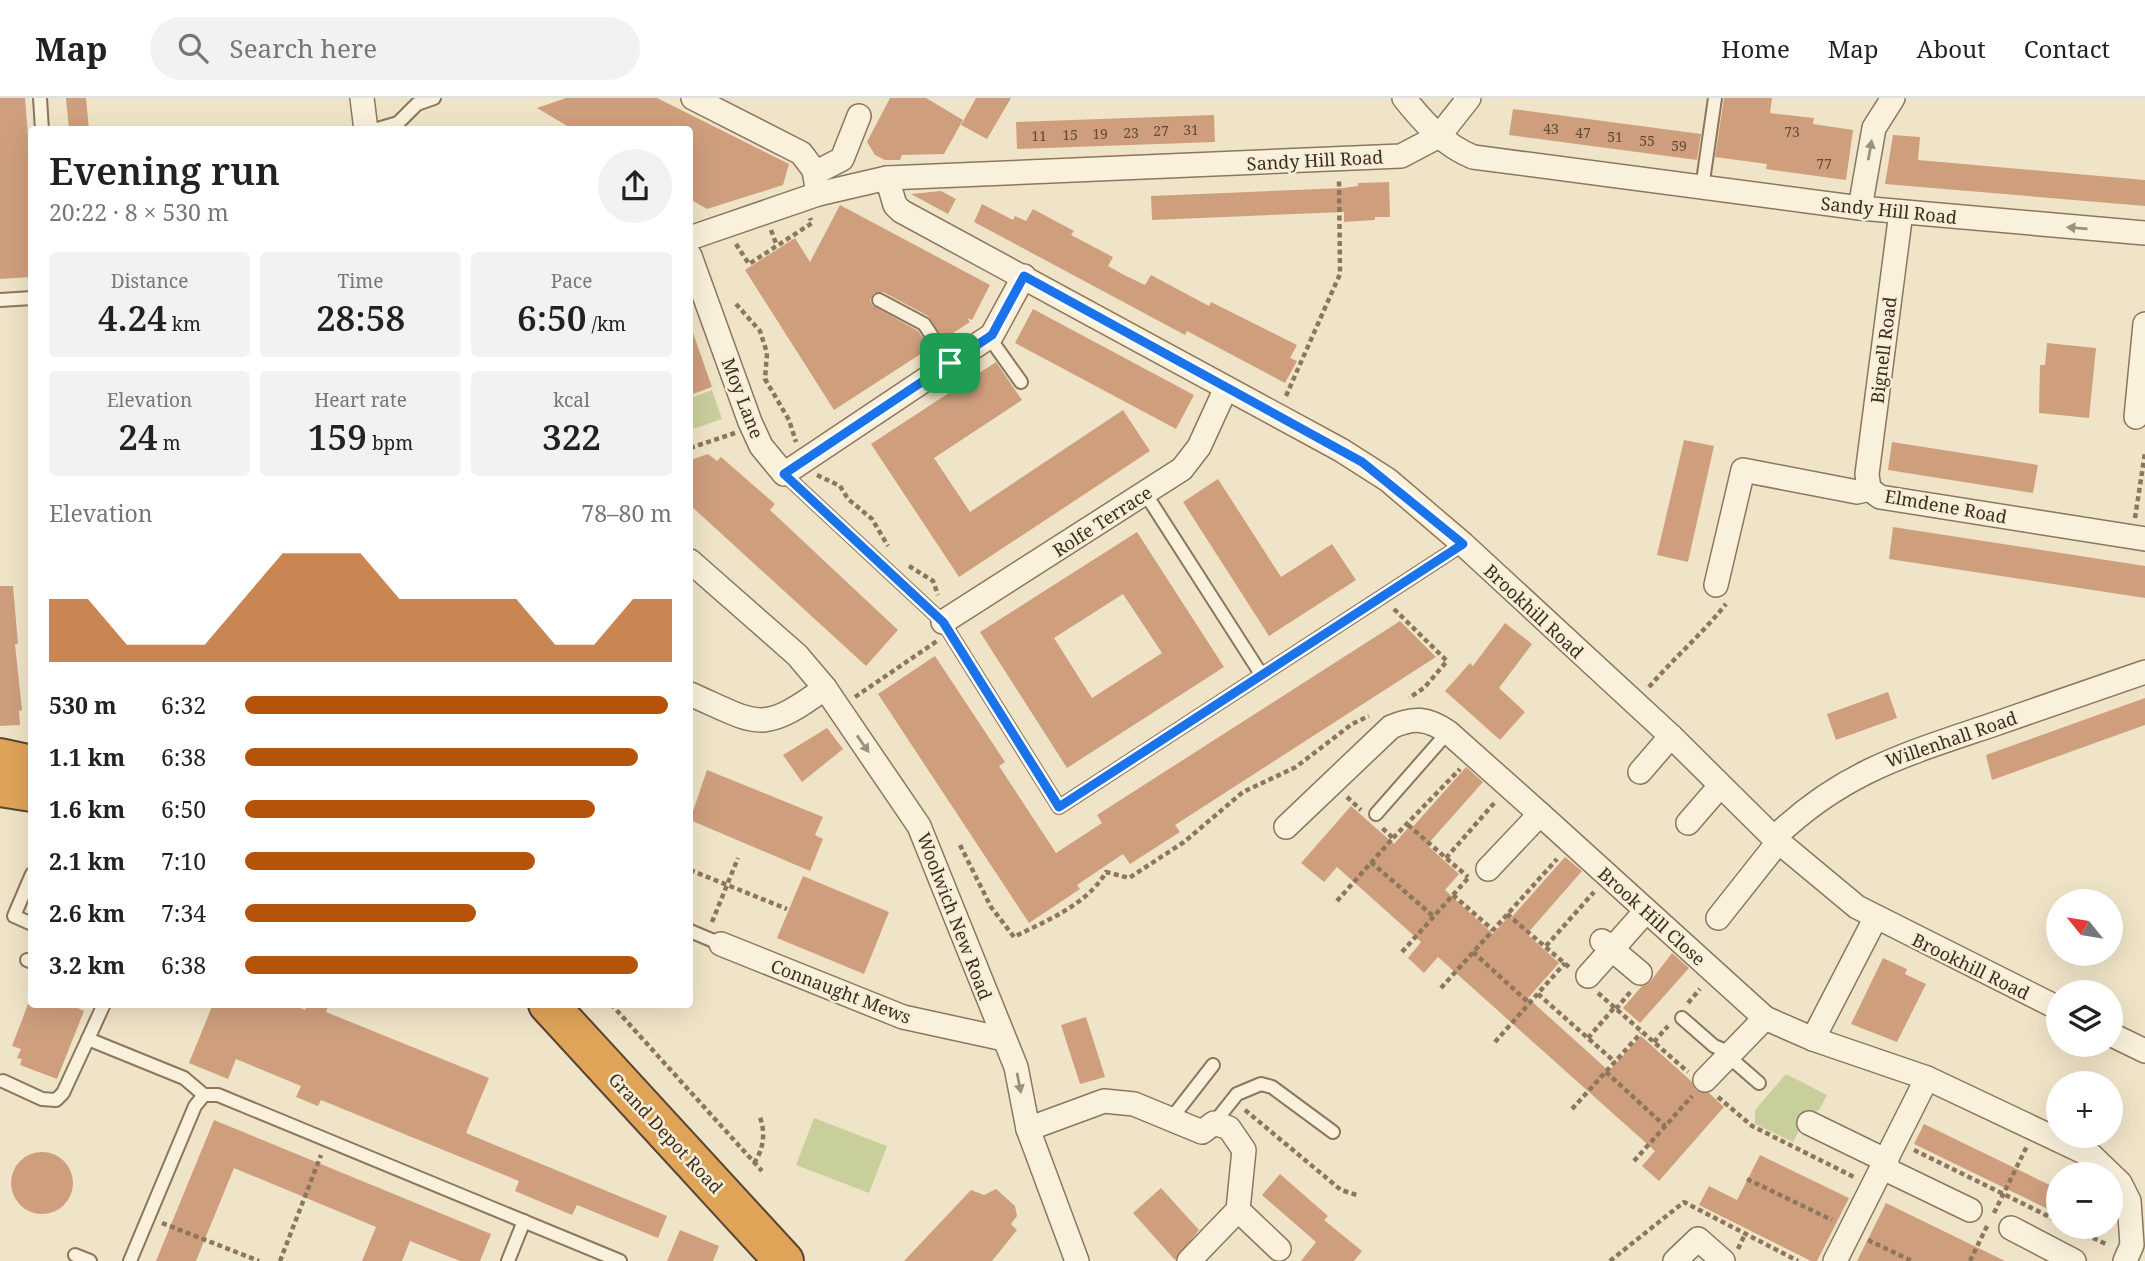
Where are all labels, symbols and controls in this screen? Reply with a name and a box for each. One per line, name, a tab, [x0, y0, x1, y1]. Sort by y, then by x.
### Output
search box	[150, 17, 640, 80]
text: Map	[35, 26, 108, 71]
icon: search	[174, 29, 212, 67]
text: Search here	[230, 30, 377, 66]
text: Home	[1721, 32, 1790, 65]
text: Map	[1828, 32, 1879, 65]
text: About	[1917, 32, 1986, 65]
text: Contact	[2024, 32, 2110, 65]
house number: 43	[1543, 119, 1559, 138]
house number: 31	[1183, 120, 1199, 139]
house number: 27	[1153, 121, 1169, 140]
house number: 73	[1784, 122, 1800, 141]
house number: 23	[1123, 123, 1139, 142]
house number: 47	[1575, 123, 1591, 142]
house number: 19	[1092, 124, 1108, 143]
house number: 15	[1062, 125, 1078, 144]
house number: 11	[1031, 126, 1047, 145]
house number: 51	[1607, 127, 1623, 146]
house number: 55	[1639, 131, 1655, 150]
house number: 59	[1671, 136, 1687, 155]
one-way arrow	[1865, 139, 1876, 161]
text: Evening run	[49, 144, 280, 196]
street label: Sandy Hill Road	[1246, 144, 1384, 176]
button: share	[598, 149, 672, 223]
house number: 77	[1816, 154, 1832, 173]
street label: Sandy Hill Road	[1820, 191, 1958, 229]
text: 20:22 · 8 × 530 m	[49, 196, 229, 228]
one-way arrow	[2066, 222, 2088, 233]
text: Distance	[111, 268, 188, 294]
text: Time	[338, 268, 383, 294]
text: Pace	[551, 268, 592, 294]
text: 4.24	[98, 294, 167, 341]
text: 28:58	[316, 294, 405, 341]
text: 6:50	[517, 294, 587, 341]
street label: Bignell Road	[1865, 295, 1901, 405]
text: km	[167, 311, 201, 337]
text: /km	[587, 311, 626, 337]
pin	[920, 333, 980, 393]
icon: arrive	[931, 344, 969, 382]
street label: Moy Lane	[717, 354, 769, 442]
text: Elevation	[107, 387, 192, 413]
text: Heart rate	[314, 387, 407, 413]
text: kcal	[553, 387, 590, 413]
text: 24	[118, 413, 158, 460]
text: 159	[308, 413, 367, 460]
text: 322	[542, 413, 601, 460]
text: m	[158, 430, 181, 456]
text: bpm	[367, 430, 413, 456]
street label: Rolfe Terrace	[1048, 480, 1156, 562]
street label: Elmdene Road	[1883, 483, 2009, 529]
text: Elevation	[49, 497, 153, 529]
text: 78–80 m	[581, 497, 672, 529]
street label: Brookhill Road	[1479, 559, 1589, 663]
text: 530 m	[49, 689, 117, 721]
text: 6:32	[161, 689, 206, 721]
street label: Willenhall Road	[1882, 705, 2020, 773]
one-way arrow	[856, 735, 870, 753]
text: 1.1 km	[49, 741, 125, 773]
text: 6:38	[161, 741, 206, 773]
text: 1.6 km	[49, 793, 125, 825]
text: 6:50	[161, 793, 206, 825]
street label: Woolwich New Road	[912, 829, 998, 1003]
text: 2.1 km	[49, 845, 125, 877]
text: 7:10	[161, 845, 206, 877]
street label: Brook Hill Close	[1593, 861, 1711, 971]
north arrow	[2046, 889, 2123, 966]
map controls	[2046, 889, 2123, 1239]
text: 2.6 km	[49, 897, 125, 929]
text: 7:34	[161, 897, 206, 929]
street label: Brookhill Road	[1908, 927, 2034, 1005]
text: 3.2 km	[49, 949, 125, 981]
text: 6:38	[161, 949, 206, 981]
street label: Connaught Mews	[767, 953, 915, 1029]
button: layers	[2046, 980, 2123, 1057]
street label: Grand Depot Road	[604, 1067, 728, 1199]
button: +	[2046, 1071, 2123, 1148]
one-way arrow	[1013, 1072, 1024, 1094]
button: −	[2046, 1162, 2123, 1239]

